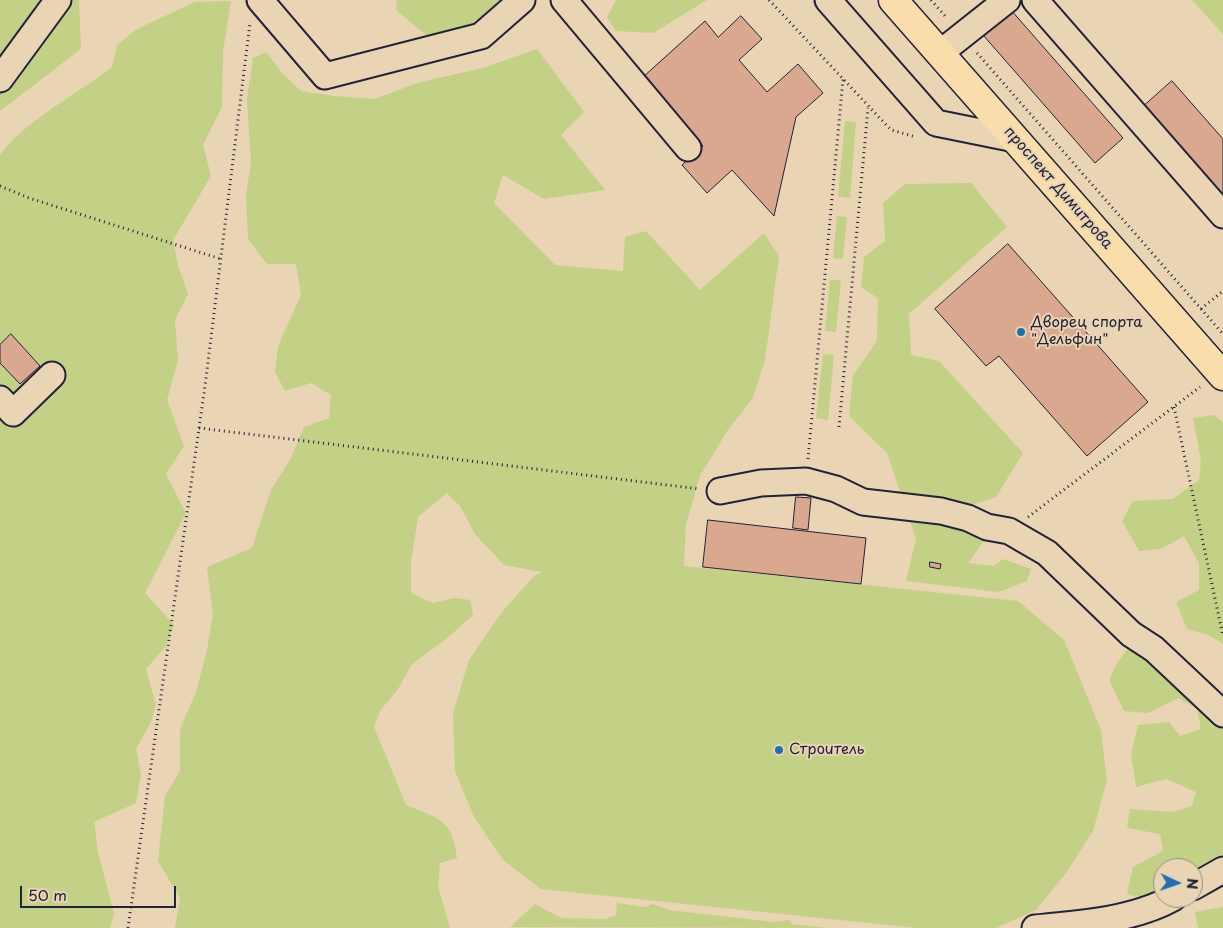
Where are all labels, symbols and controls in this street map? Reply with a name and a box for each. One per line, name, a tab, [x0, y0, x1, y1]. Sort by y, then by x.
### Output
street label: проспект Димитрова	[1000, 123, 1116, 253]
place label: Дворец спорта "Дельфин"	[1031, 314, 1143, 349]
marker: Дворец спорта "Дельфин"	[1015, 326, 1027, 338]
place label: Строитель	[789, 741, 864, 759]
marker: Строитель	[773, 744, 785, 756]
north arrow	[1153, 858, 1203, 908]
scale bar	[22, 876, 179, 908]
text: N	[1182, 878, 1203, 890]
text: 50 m	[28, 883, 67, 906]

